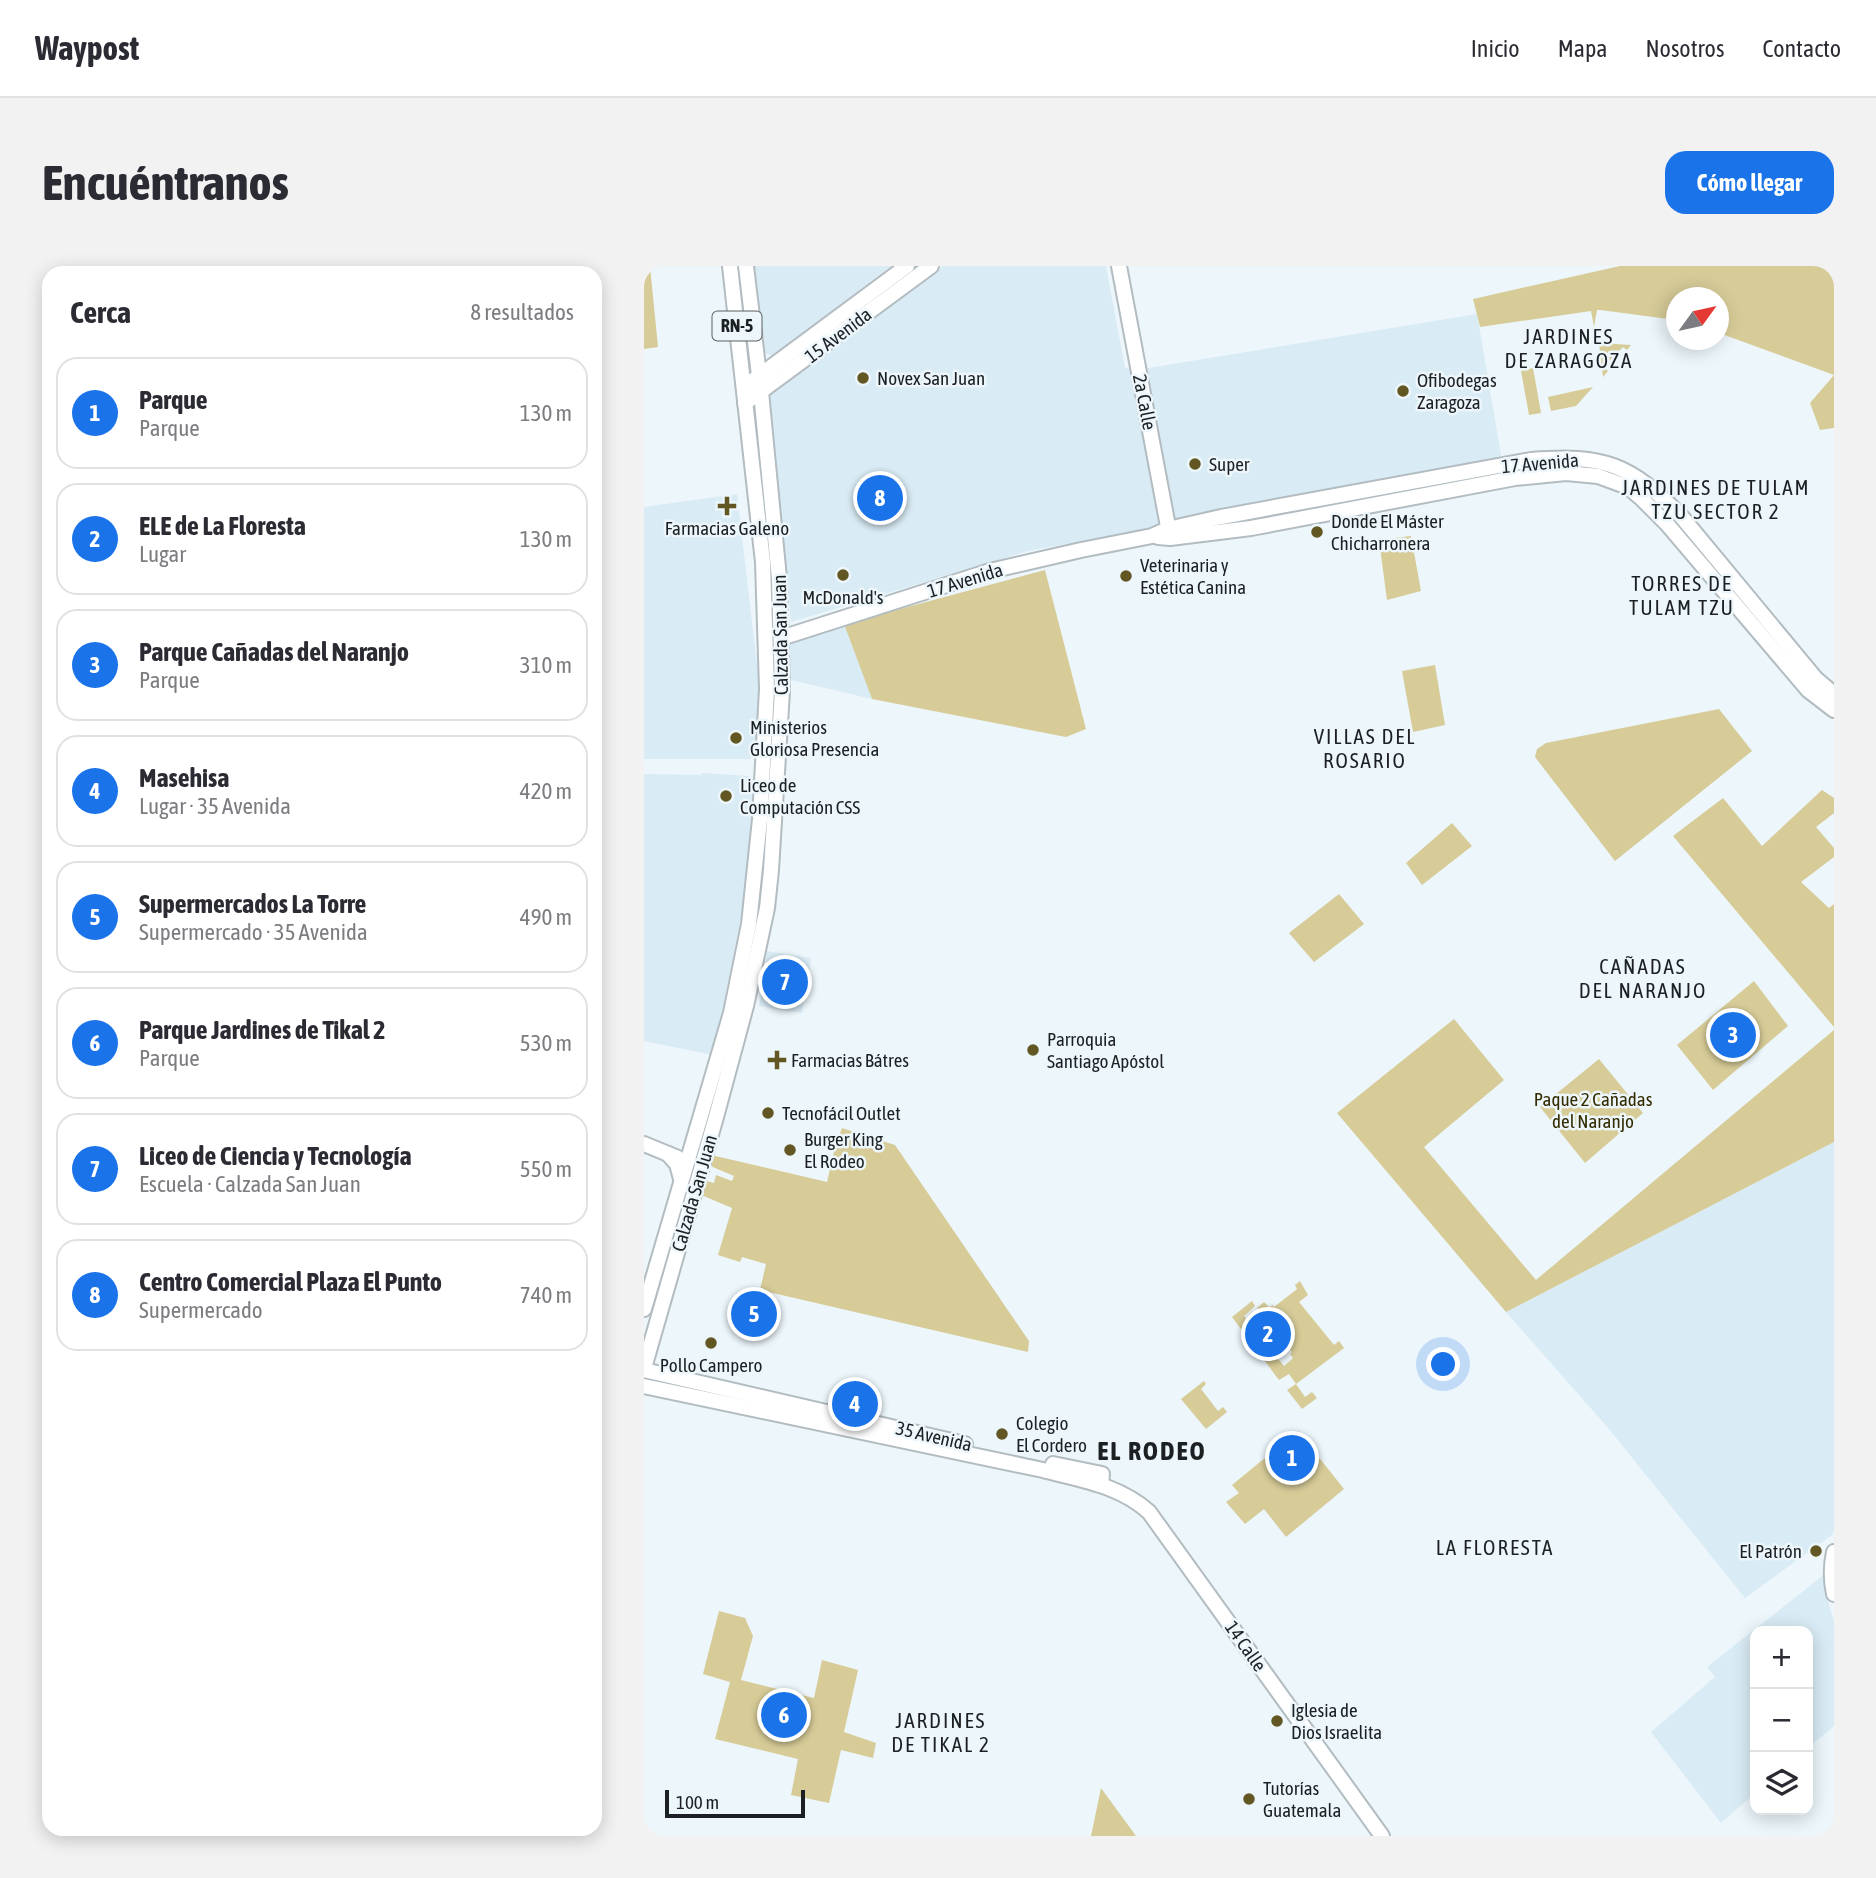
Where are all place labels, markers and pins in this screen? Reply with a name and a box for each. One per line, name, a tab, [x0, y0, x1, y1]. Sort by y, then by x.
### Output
place label: Novex San Juan	[877, 367, 985, 389]
place label: Ofibodegas Zaragoza	[1417, 369, 1497, 413]
marker: Novex San Juan	[855, 370, 871, 386]
marker: Ofibodegas Zaragoza	[1395, 383, 1411, 399]
place label: Super	[1209, 453, 1250, 475]
marker: Super	[1187, 456, 1203, 472]
pin: 8	[857, 472, 903, 524]
marker: Farmacias Galeno	[719, 498, 735, 514]
place label: Donde El Máster Chicharronera	[1331, 510, 1444, 554]
place label: Farmacias Galeno	[665, 517, 789, 539]
marker: Donde El Máster Chicharronera	[1309, 524, 1325, 540]
place label: Veterinaria y Estética Canina	[1140, 554, 1246, 598]
marker: McDonald's	[835, 567, 851, 583]
marker: Veterinaria y Estética Canina	[1118, 568, 1134, 584]
place label: McDonald's	[802, 586, 884, 608]
place label: Ministerios Gloriosa Presencia	[750, 716, 879, 760]
marker: Ministerios Gloriosa Presencia	[728, 730, 744, 746]
place label: Liceo de Computación CSS	[740, 774, 860, 818]
marker: Liceo de Computación CSS	[718, 788, 734, 804]
pin: 7	[762, 956, 808, 1008]
pin: 3	[1710, 1009, 1756, 1061]
place label: Parroquia Santiago Apóstol	[1047, 1028, 1164, 1072]
marker: Parroquia Santiago Apóstol	[1025, 1042, 1041, 1058]
place label: Farmacias Bátres	[791, 1049, 909, 1071]
marker: Farmacias Bátres	[769, 1052, 785, 1068]
place label: Tecnofácil Outlet	[782, 1102, 901, 1124]
marker: Tecnofácil Outlet	[760, 1105, 776, 1121]
place label: Burger King El Rodeo	[804, 1128, 884, 1172]
marker: Burger King El Rodeo	[782, 1142, 798, 1158]
pin: 5	[731, 1288, 777, 1340]
pin: 2	[1245, 1308, 1291, 1360]
marker: Pollo Campero	[703, 1335, 719, 1351]
place label: Pollo Campero	[660, 1354, 762, 1376]
pin: 4	[832, 1378, 878, 1430]
place label: Colegio El Cordero	[1016, 1412, 1087, 1456]
marker: Colegio El Cordero	[994, 1426, 1010, 1442]
pin: 1	[1269, 1432, 1315, 1484]
place label: El Patrón	[1739, 1540, 1802, 1562]
marker: El Patrón	[1808, 1543, 1824, 1559]
pin: 6	[761, 1689, 807, 1741]
place label: Iglesia de Dios Israelita	[1291, 1699, 1382, 1743]
marker: Iglesia de Dios Israelita	[1269, 1713, 1285, 1729]
place label: Tutorías Guatemala	[1263, 1777, 1341, 1821]
marker: Tutorías Guatemala	[1241, 1791, 1257, 1807]

